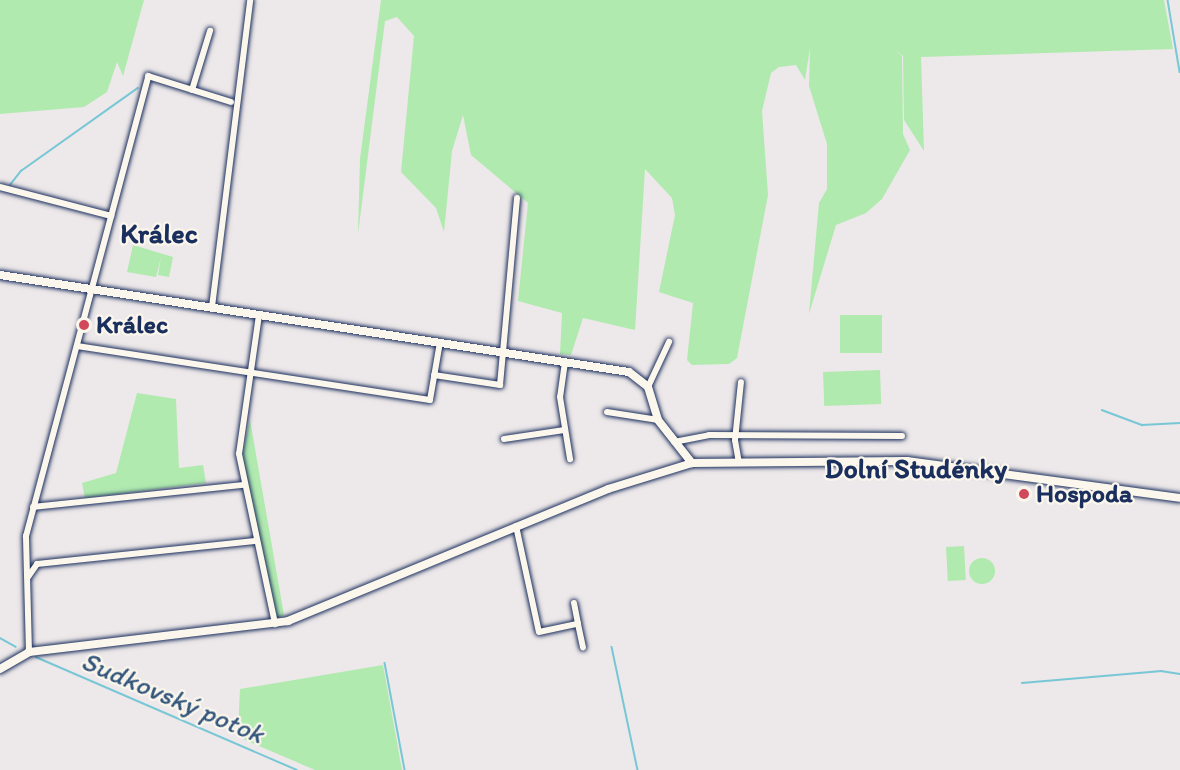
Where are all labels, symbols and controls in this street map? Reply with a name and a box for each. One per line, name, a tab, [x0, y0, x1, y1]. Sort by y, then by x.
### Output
district label: Králec	[120, 216, 198, 250]
place label: Králec	[96, 309, 168, 341]
marker: Králec	[77, 318, 91, 332]
district label: Dolní Studénky	[825, 451, 1007, 485]
place label: Hospoda	[1036, 478, 1133, 510]
marker: Hospoda	[1017, 487, 1031, 501]
water label: Sudkovský potok	[77, 644, 269, 750]

